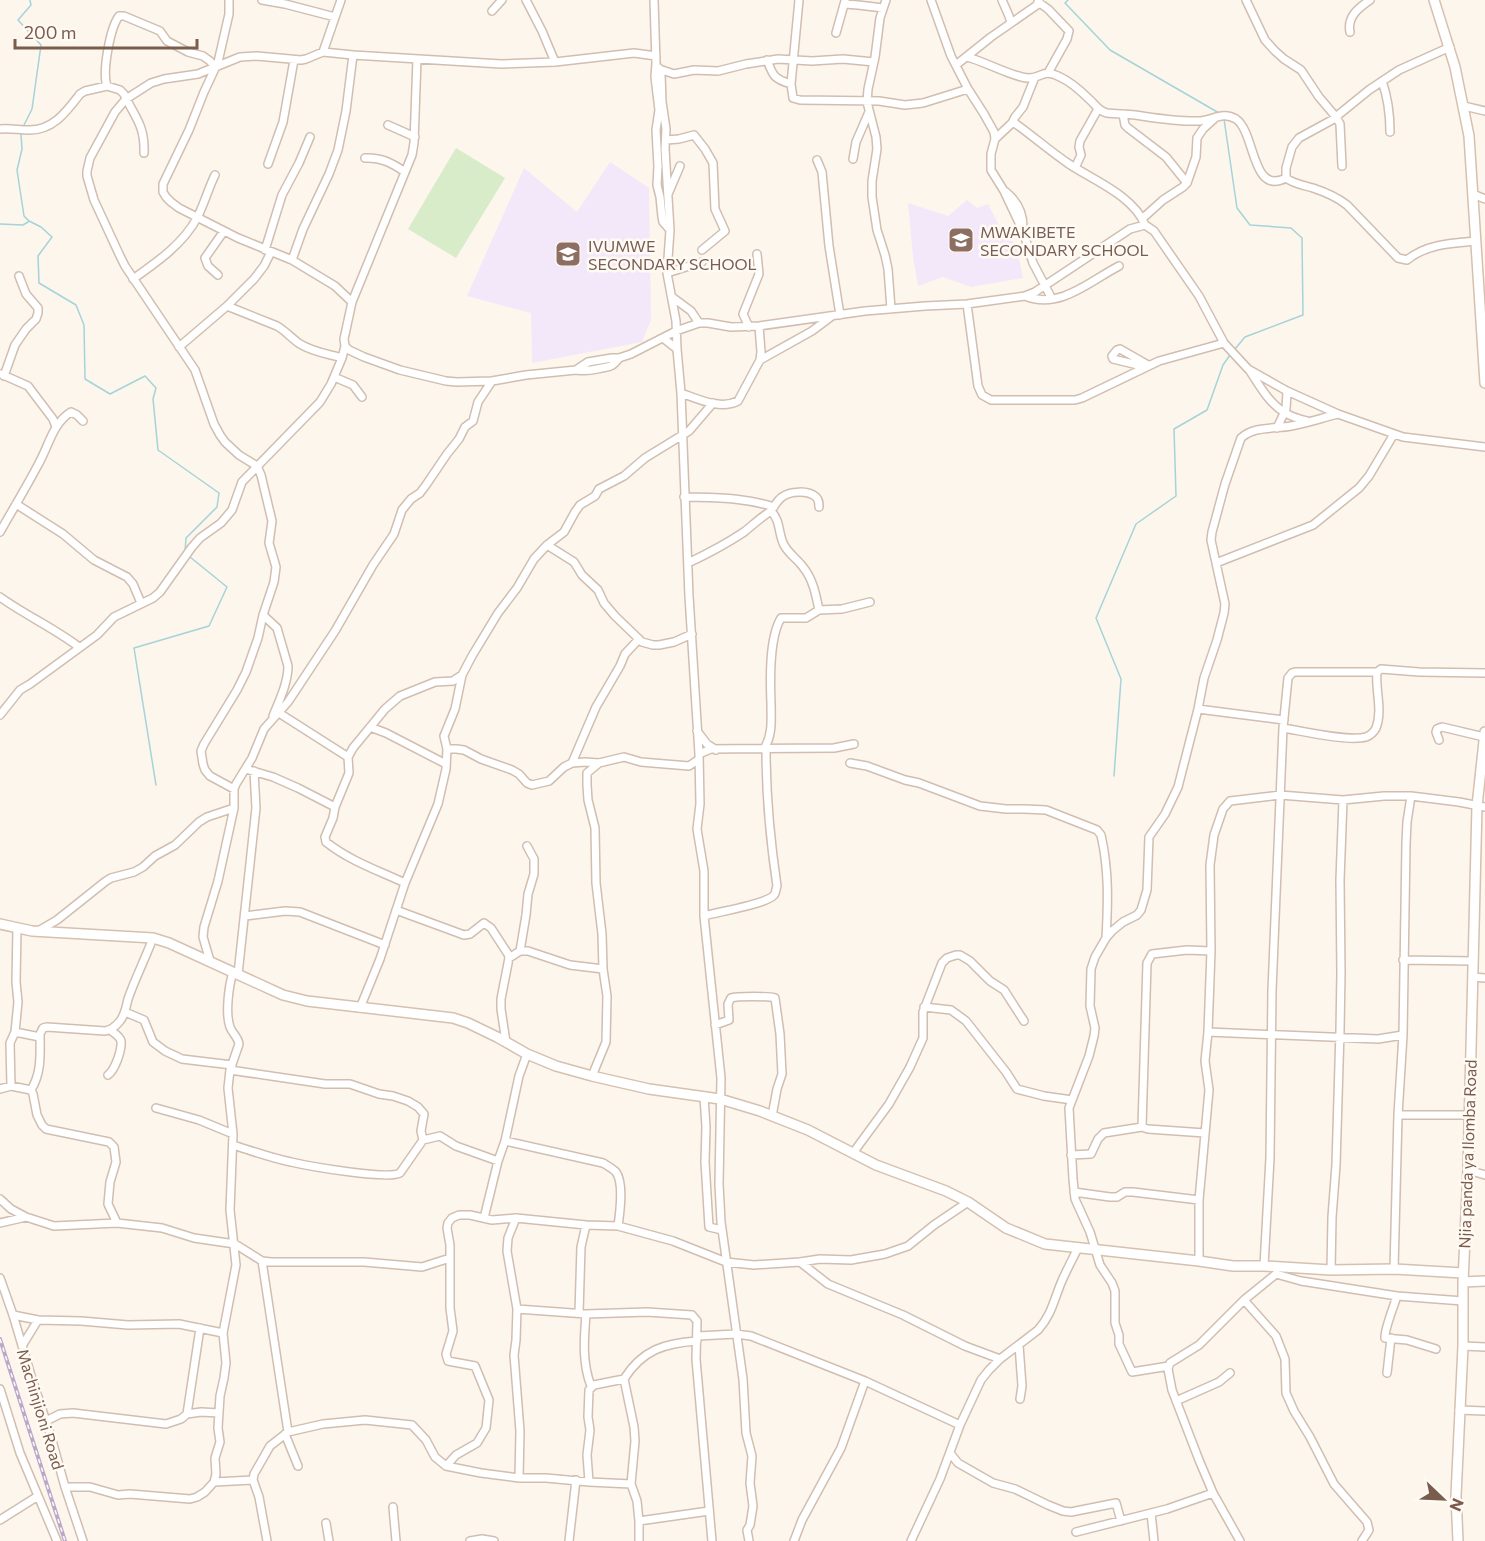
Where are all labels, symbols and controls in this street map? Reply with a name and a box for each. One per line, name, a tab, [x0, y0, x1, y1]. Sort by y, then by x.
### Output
scale bar	[15, 12, 196, 50]
text: 200 m	[24, 21, 77, 43]
place label: MWAKIBETE SECONDARY SCHOOL	[980, 222, 1149, 259]
school or university icon: MWAKIBETE SECONDARY SCHOOL	[946, 225, 976, 255]
place label: IVUMWE SECONDARY SCHOOL	[588, 236, 757, 273]
school or university icon: IVUMWE SECONDARY SCHOOL	[553, 239, 583, 269]
street label: Njia panda ya Ilomba Road	[1454, 1059, 1480, 1249]
street label: Machinjioni Road	[14, 1346, 68, 1472]
north arrow	[1413, 1469, 1473, 1529]
text: N	[1446, 1496, 1468, 1514]

